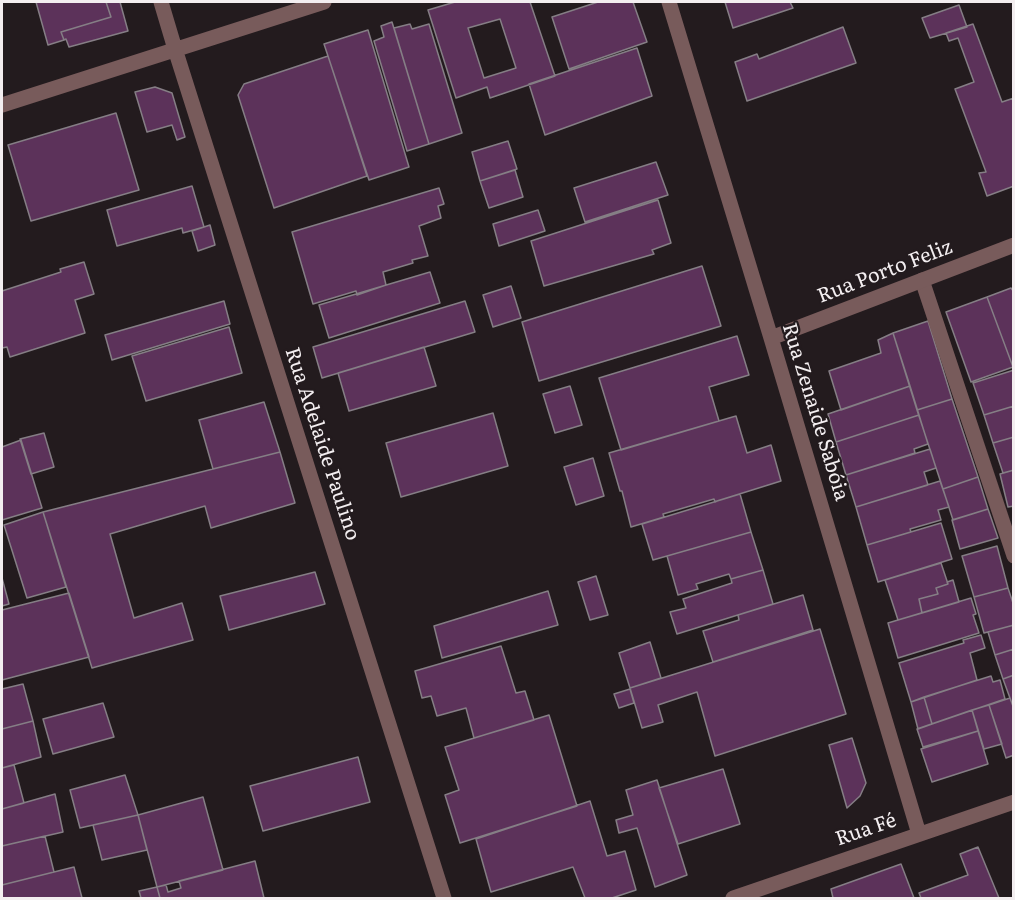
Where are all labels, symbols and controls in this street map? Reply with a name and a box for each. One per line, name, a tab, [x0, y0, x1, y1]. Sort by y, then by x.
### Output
street label: Rua Porto Feliz	[814, 235, 956, 309]
street label: Rua Zenaide Sabóia	[777, 320, 853, 504]
street label: Rua Adelaide Paulino	[279, 344, 365, 544]
street label: Rua Fé	[832, 808, 900, 852]

